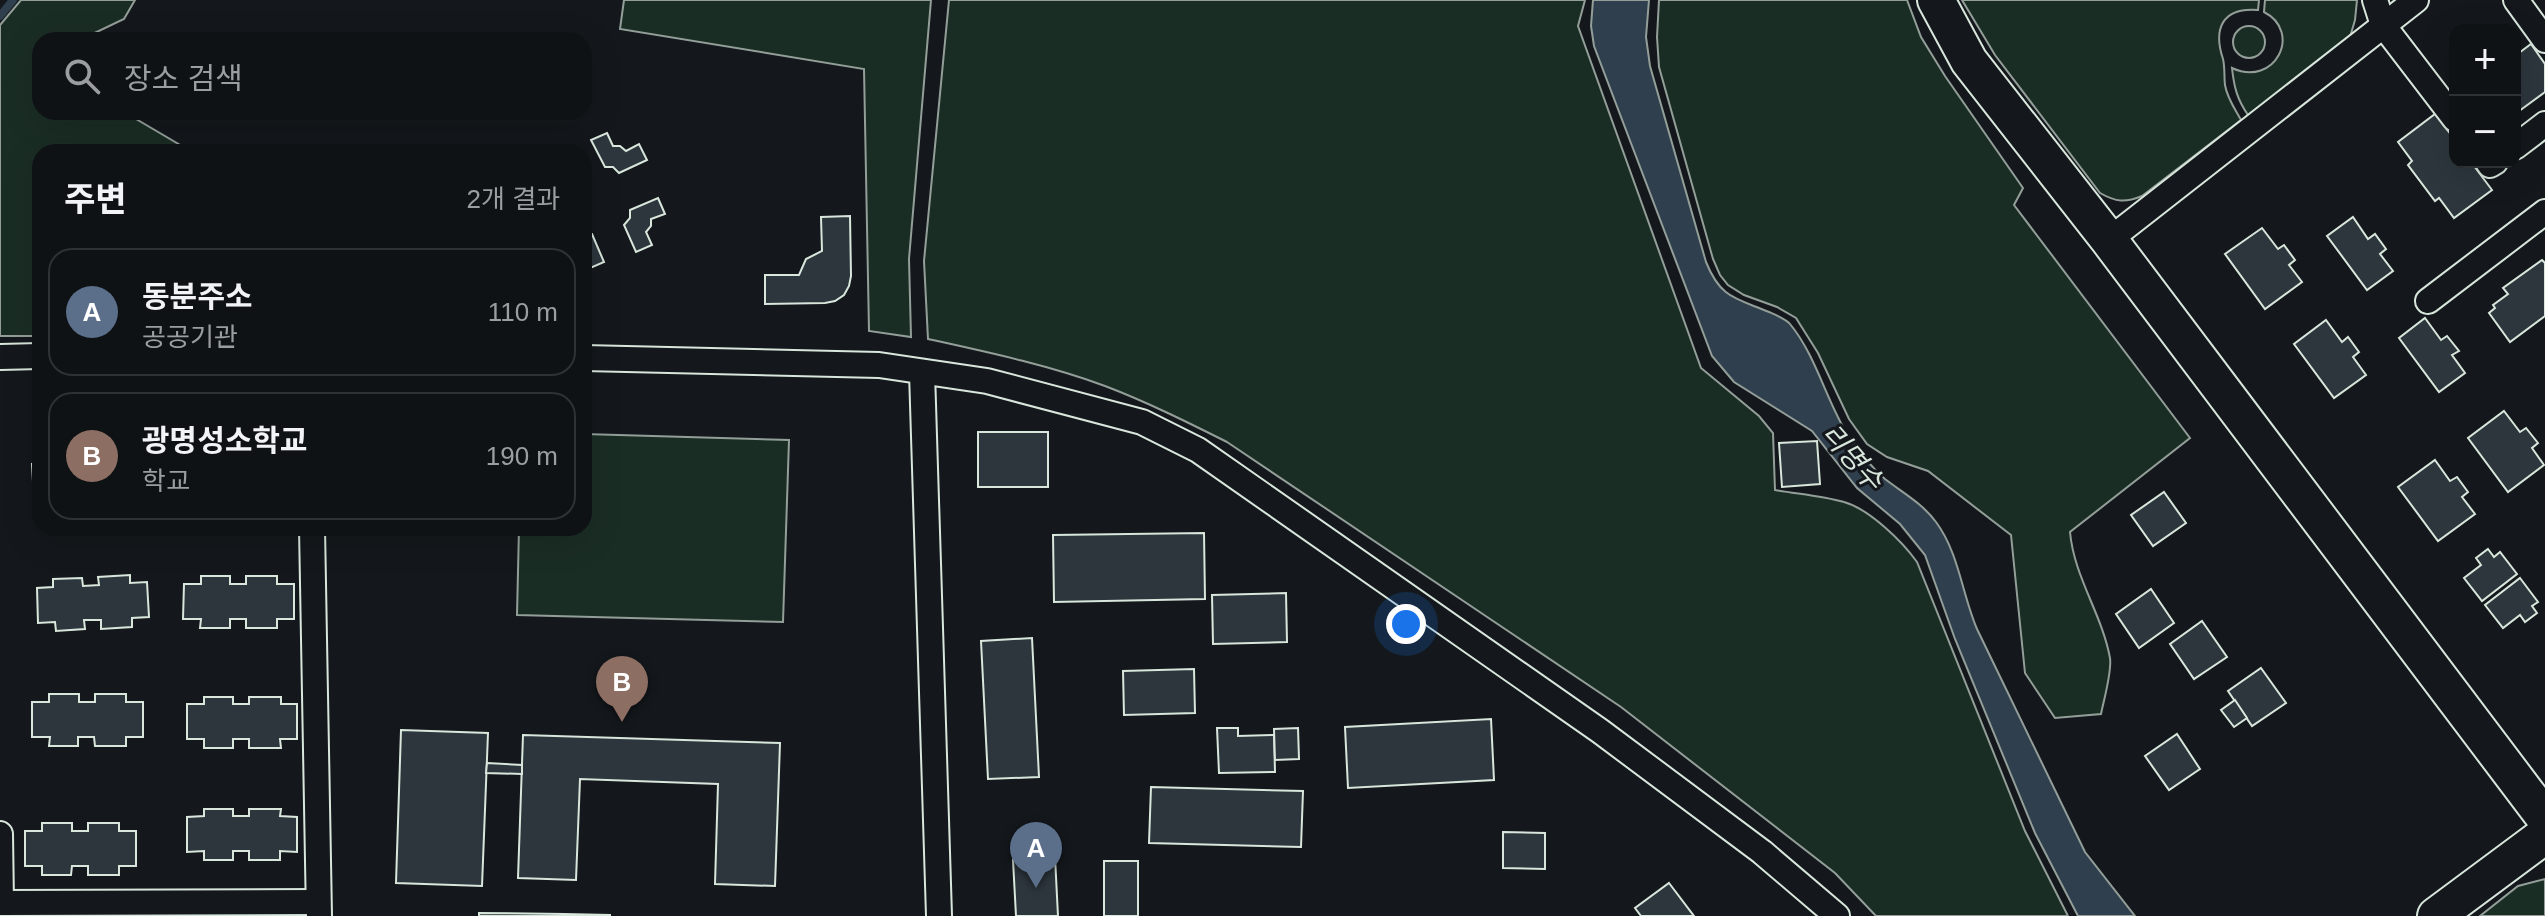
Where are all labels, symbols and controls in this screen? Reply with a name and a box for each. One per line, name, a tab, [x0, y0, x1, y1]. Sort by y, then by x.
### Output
map controls	[2449, 24, 2521, 168]
button: +	[2449, 24, 2521, 96]
search box	[32, 32, 592, 120]
icon: search	[60, 54, 104, 98]
text: 장소 검색	[124, 62, 243, 95]
button: −	[2449, 96, 2521, 168]
text: 주변	[64, 180, 127, 218]
text: 2개 결과	[467, 184, 560, 214]
text: 동분주소	[142, 280, 252, 313]
text: A	[83, 297, 101, 327]
text: 110 m	[488, 297, 558, 327]
text: 공공기관	[142, 322, 238, 352]
water label: 리명수	[1815, 418, 1890, 497]
text: 광명성소학교	[142, 424, 308, 457]
text: B	[83, 441, 101, 471]
text: 190 m	[486, 441, 558, 471]
text: 학교	[142, 466, 190, 496]
your location	[1386, 604, 1426, 644]
pin: B	[596, 656, 648, 722]
pin: A	[1010, 822, 1062, 888]

